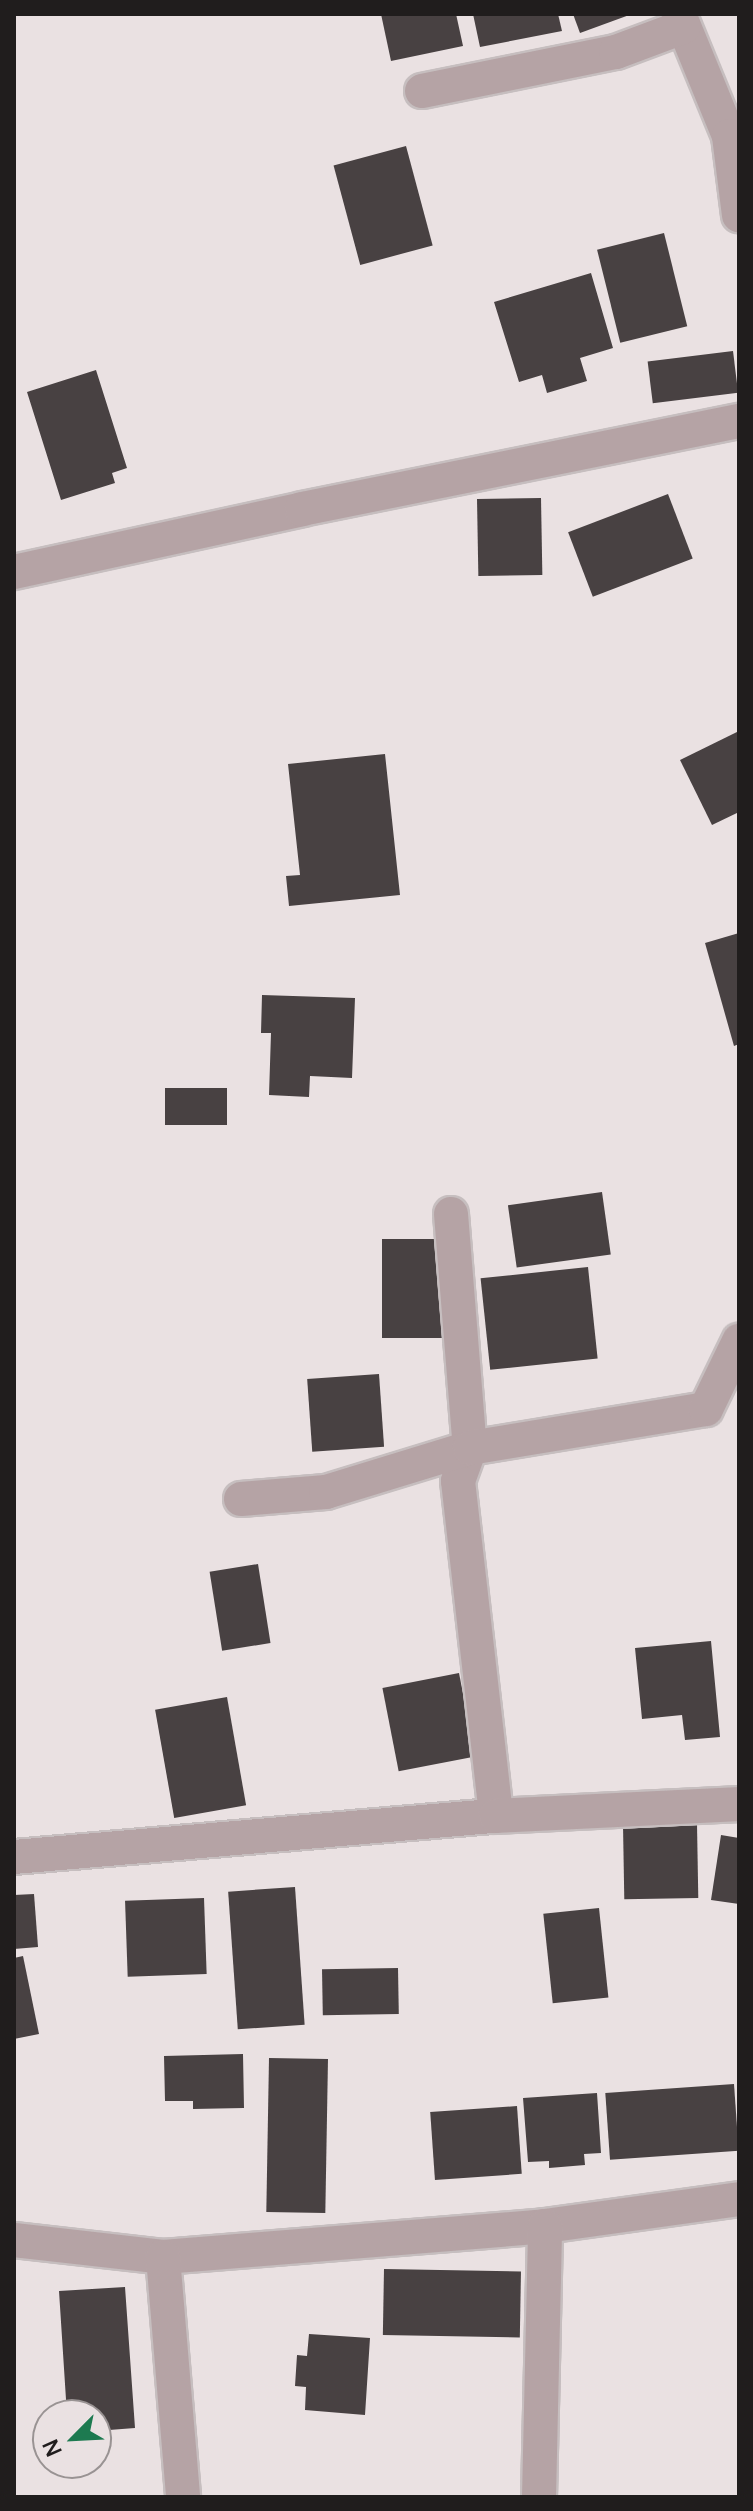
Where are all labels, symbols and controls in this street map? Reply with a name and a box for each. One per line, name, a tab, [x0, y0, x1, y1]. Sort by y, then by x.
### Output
north arrow	[32, 2399, 112, 2479]
text: N	[35, 2435, 69, 2461]

